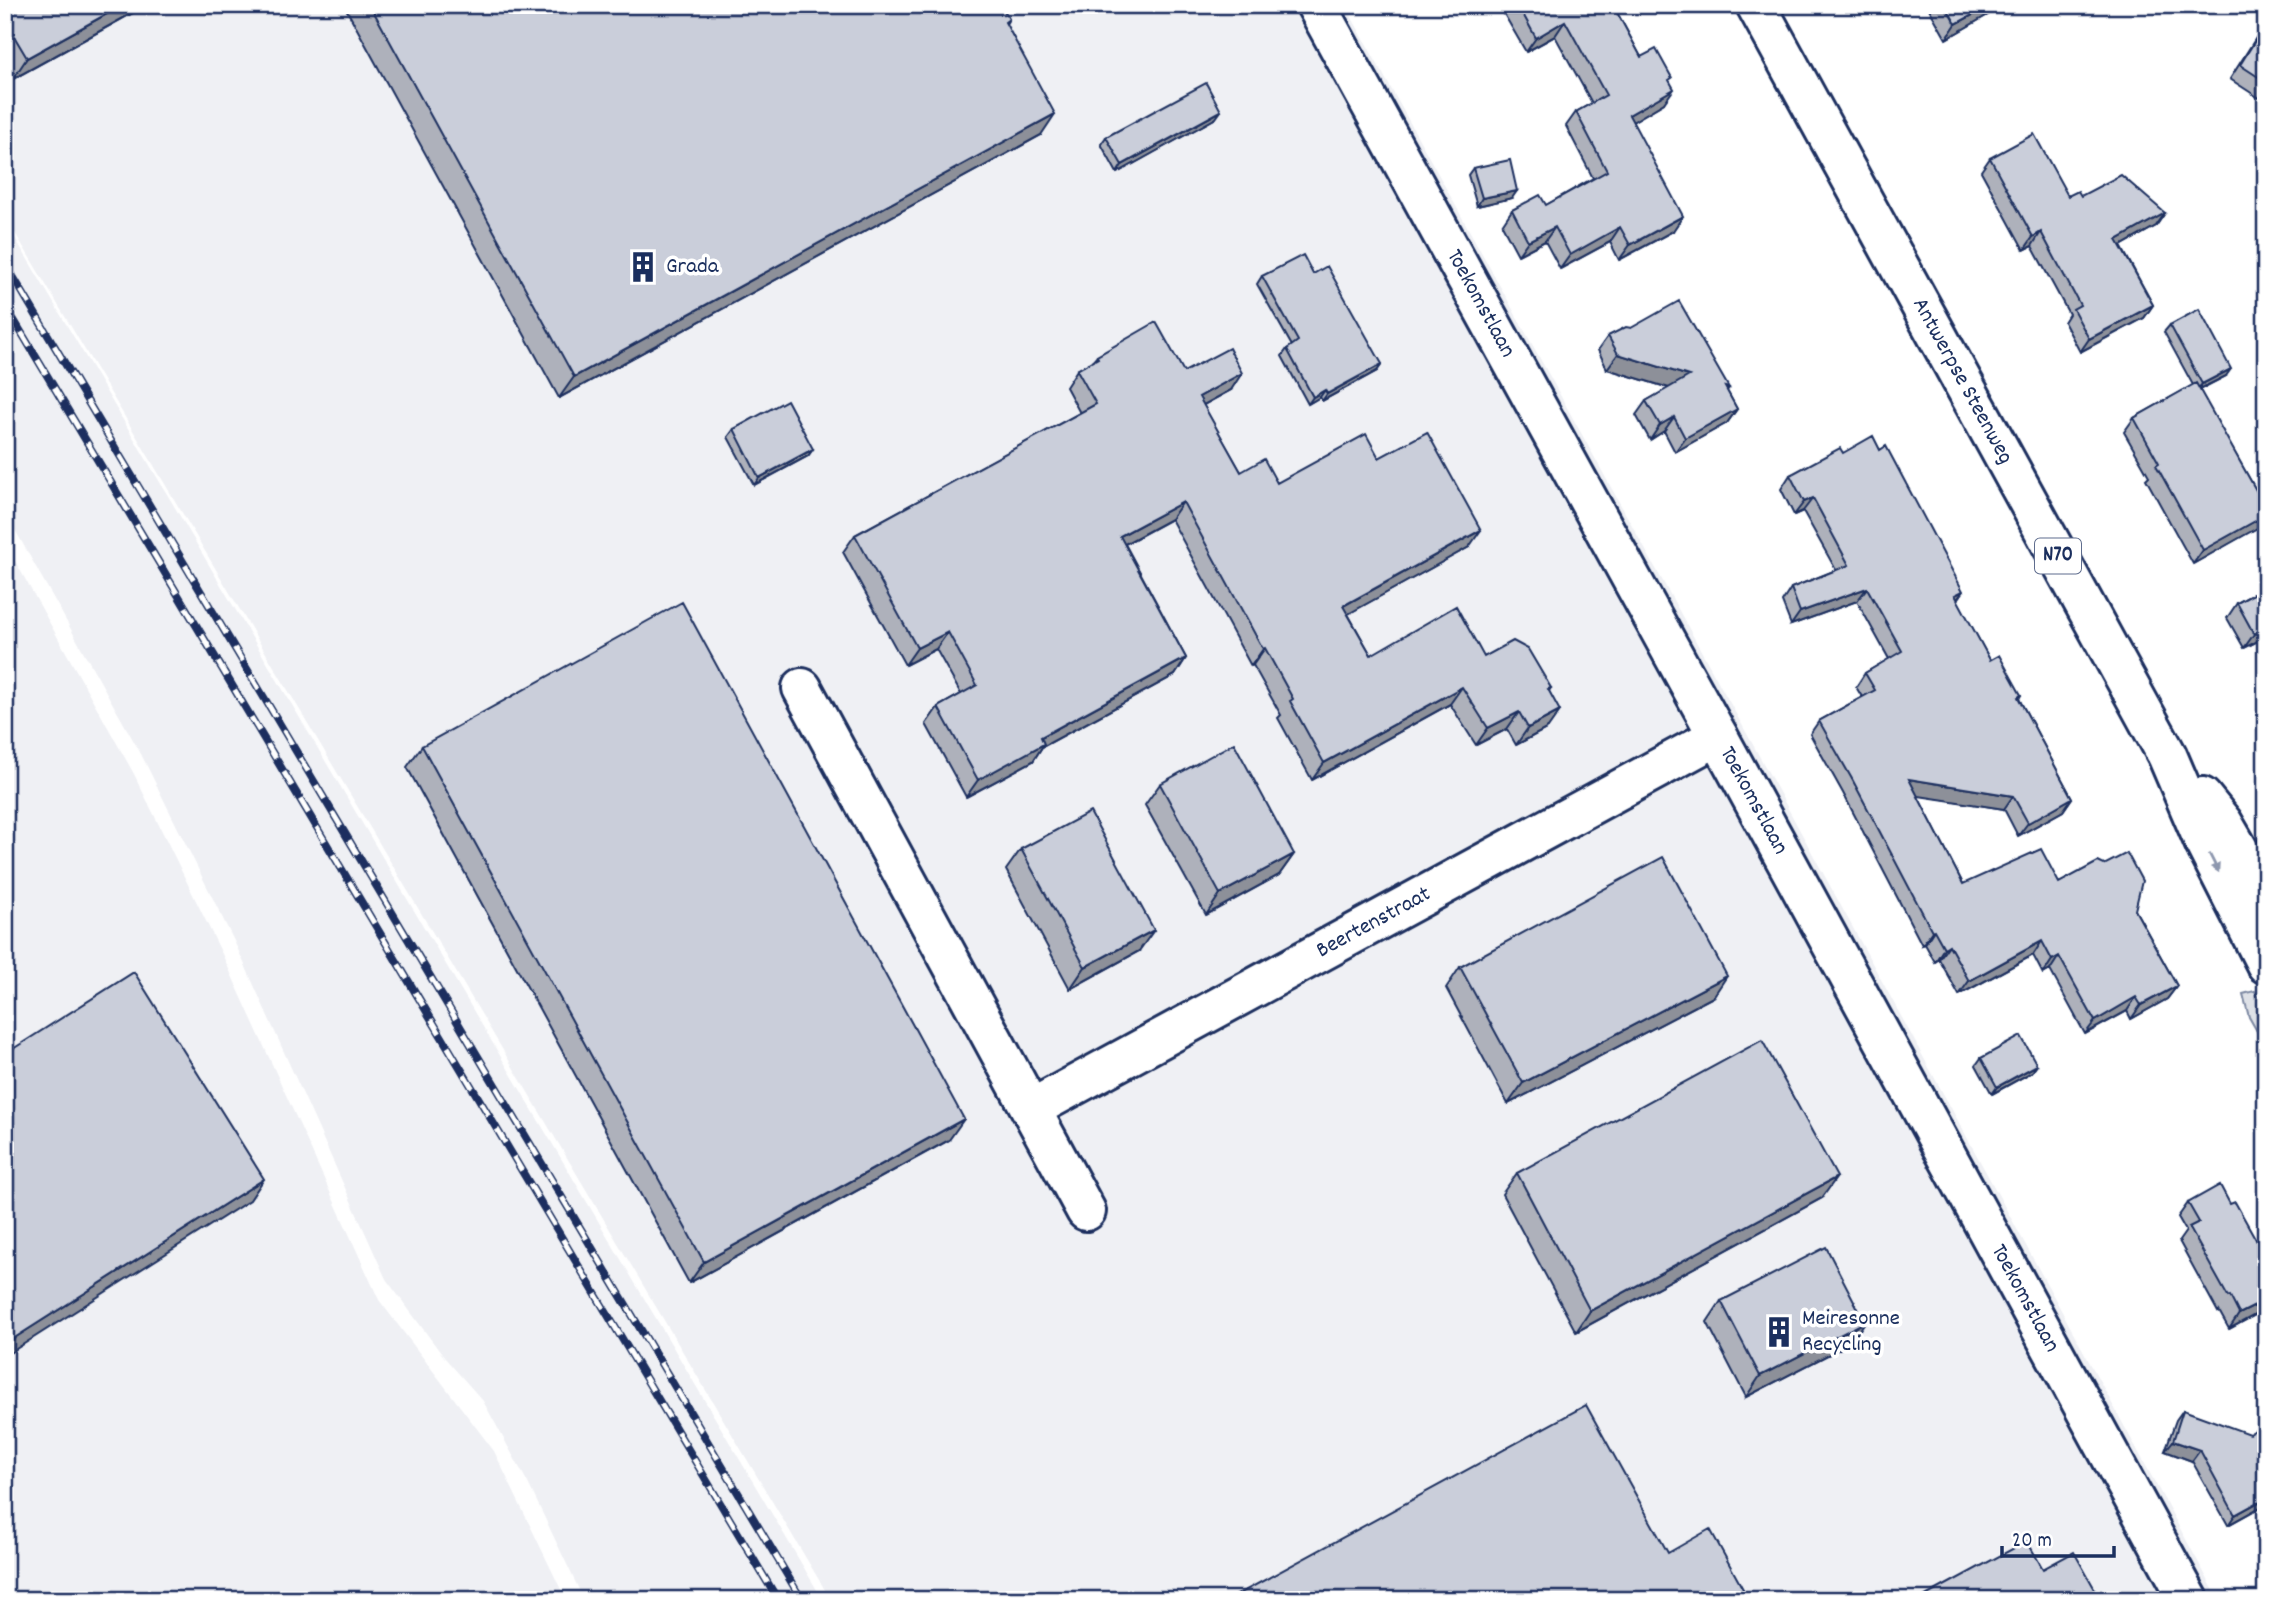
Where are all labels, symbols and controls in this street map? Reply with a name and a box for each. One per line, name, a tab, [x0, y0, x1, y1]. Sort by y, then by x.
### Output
street label: Toekomstlaan	[1437, 244, 1523, 364]
building icon: Grada	[626, 250, 660, 284]
place label: Grada	[666, 251, 720, 284]
street label: Antwerpse Steenweg	[1903, 292, 2021, 470]
road number: N70	[2035, 538, 2081, 574]
street label: Toekomstlaan	[1710, 741, 1796, 861]
one-way arrow	[2209, 853, 2220, 873]
street label: Beertenstraat	[1311, 878, 1437, 967]
street label: Toekomstlaan	[1982, 1238, 2068, 1359]
place label: Meiresonne Recycling	[1802, 1303, 1900, 1362]
building icon: Meiresonne Recycling	[1762, 1315, 1796, 1349]
scale bar	[2002, 1514, 2114, 1558]
text: 20 m	[2012, 1527, 2052, 1557]

